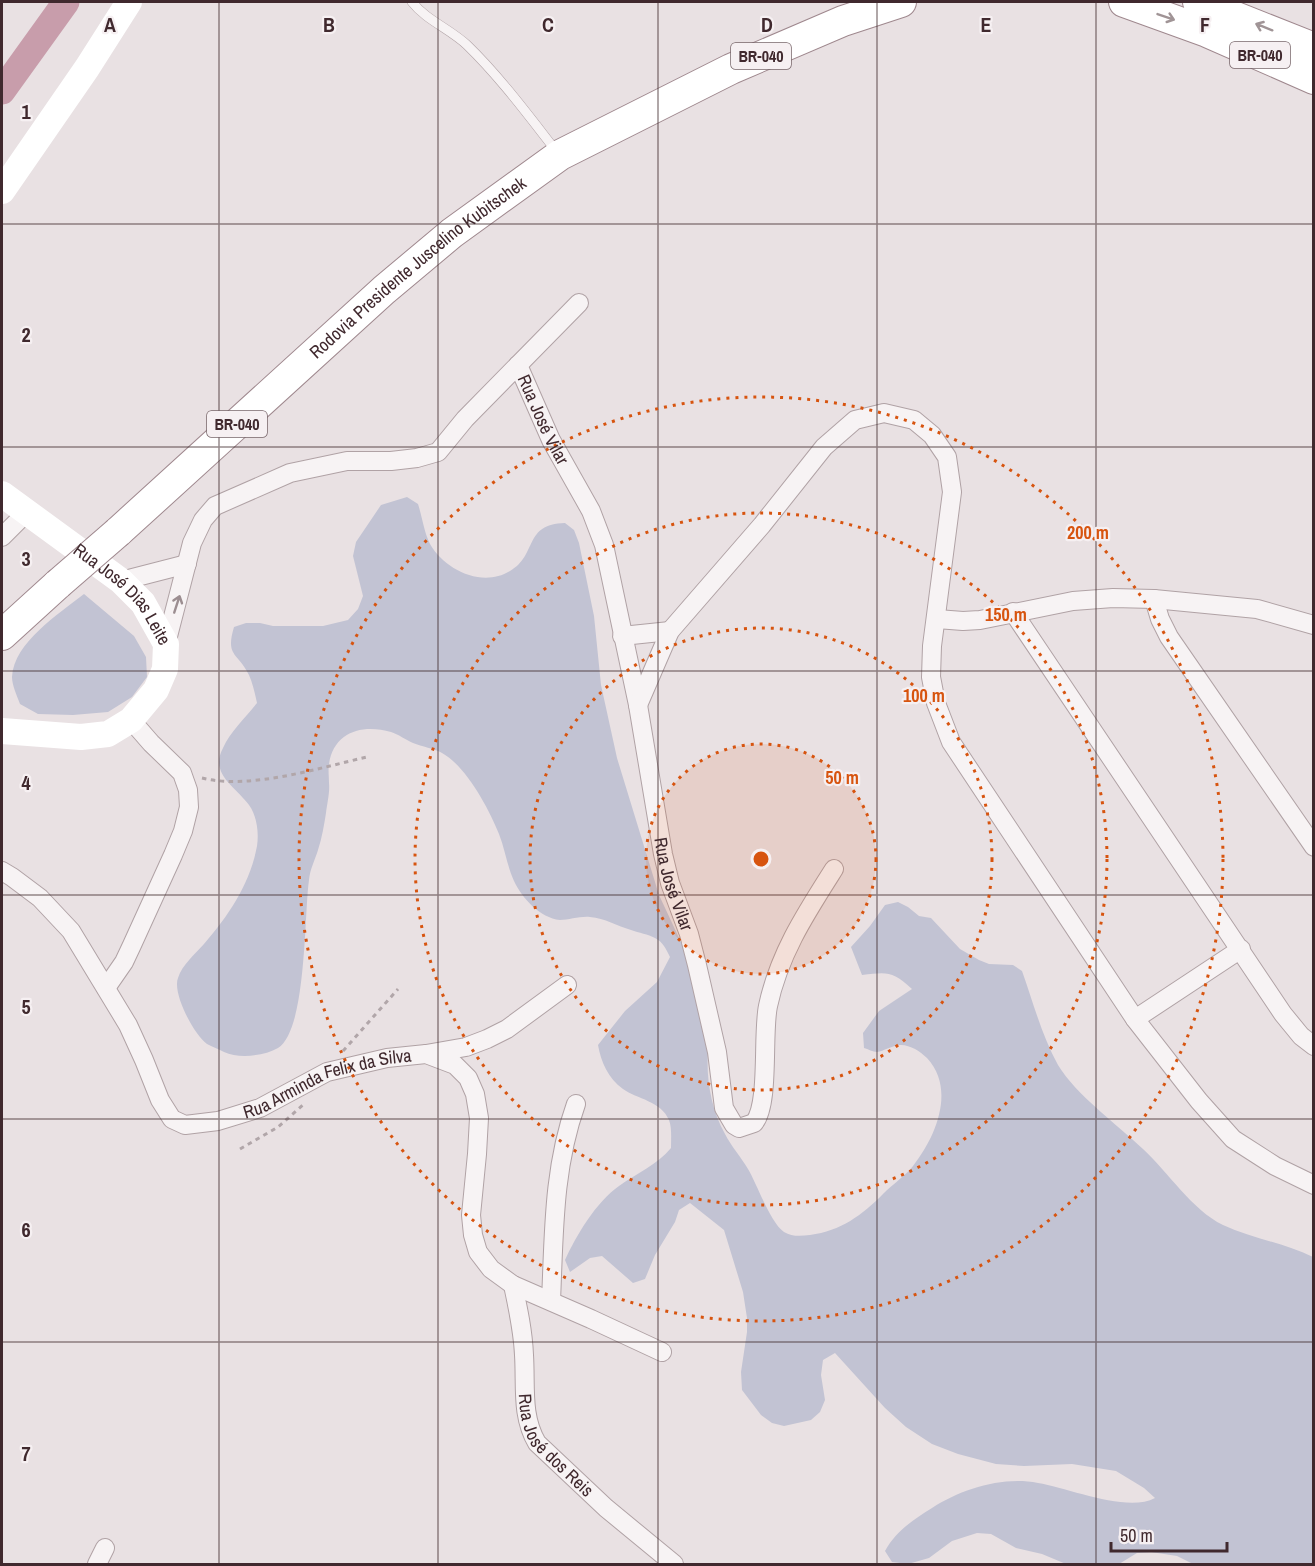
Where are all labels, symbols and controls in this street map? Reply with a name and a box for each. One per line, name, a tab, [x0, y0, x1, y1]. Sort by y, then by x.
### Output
text: A	[104, 11, 116, 38]
text: B	[323, 11, 335, 38]
text: C	[542, 11, 554, 38]
text: D	[761, 11, 773, 38]
text: E	[981, 11, 992, 38]
text: F	[1200, 11, 1210, 38]
one-way arrow	[1156, 12, 1175, 23]
one-way arrow	[1255, 21, 1274, 32]
road number: BR-040	[1230, 42, 1290, 68]
road number: BR-040	[731, 43, 791, 69]
text: 1	[21, 98, 31, 125]
street label: Rodovia Presidente Juscelino Kubitschek	[304, 170, 532, 364]
text: 2	[21, 321, 31, 348]
street label: Rua José Vilar	[512, 370, 575, 469]
road number: BR-040	[207, 411, 267, 437]
text: 200 m	[1067, 520, 1109, 545]
street label: Rua José Dias Leite	[68, 537, 177, 649]
text: 3	[21, 545, 31, 572]
one-way arrow	[172, 595, 183, 614]
text: 150 m	[985, 602, 1027, 627]
text: 100 m	[903, 683, 945, 708]
text: 50 m	[825, 765, 859, 790]
text: 4	[21, 769, 31, 796]
street label: Rua José Vilar	[648, 835, 700, 934]
centre of rings	[751, 849, 771, 869]
text: 5	[21, 993, 31, 1020]
street label: Rua Arminda Felix da Silva	[240, 1043, 413, 1124]
text: 6	[21, 1216, 31, 1243]
street label: Rua José dos Reis	[513, 1393, 599, 1502]
text: 7	[21, 1440, 31, 1467]
scale bar	[1111, 1515, 1226, 1553]
text: 50 m	[1120, 1523, 1153, 1548]

